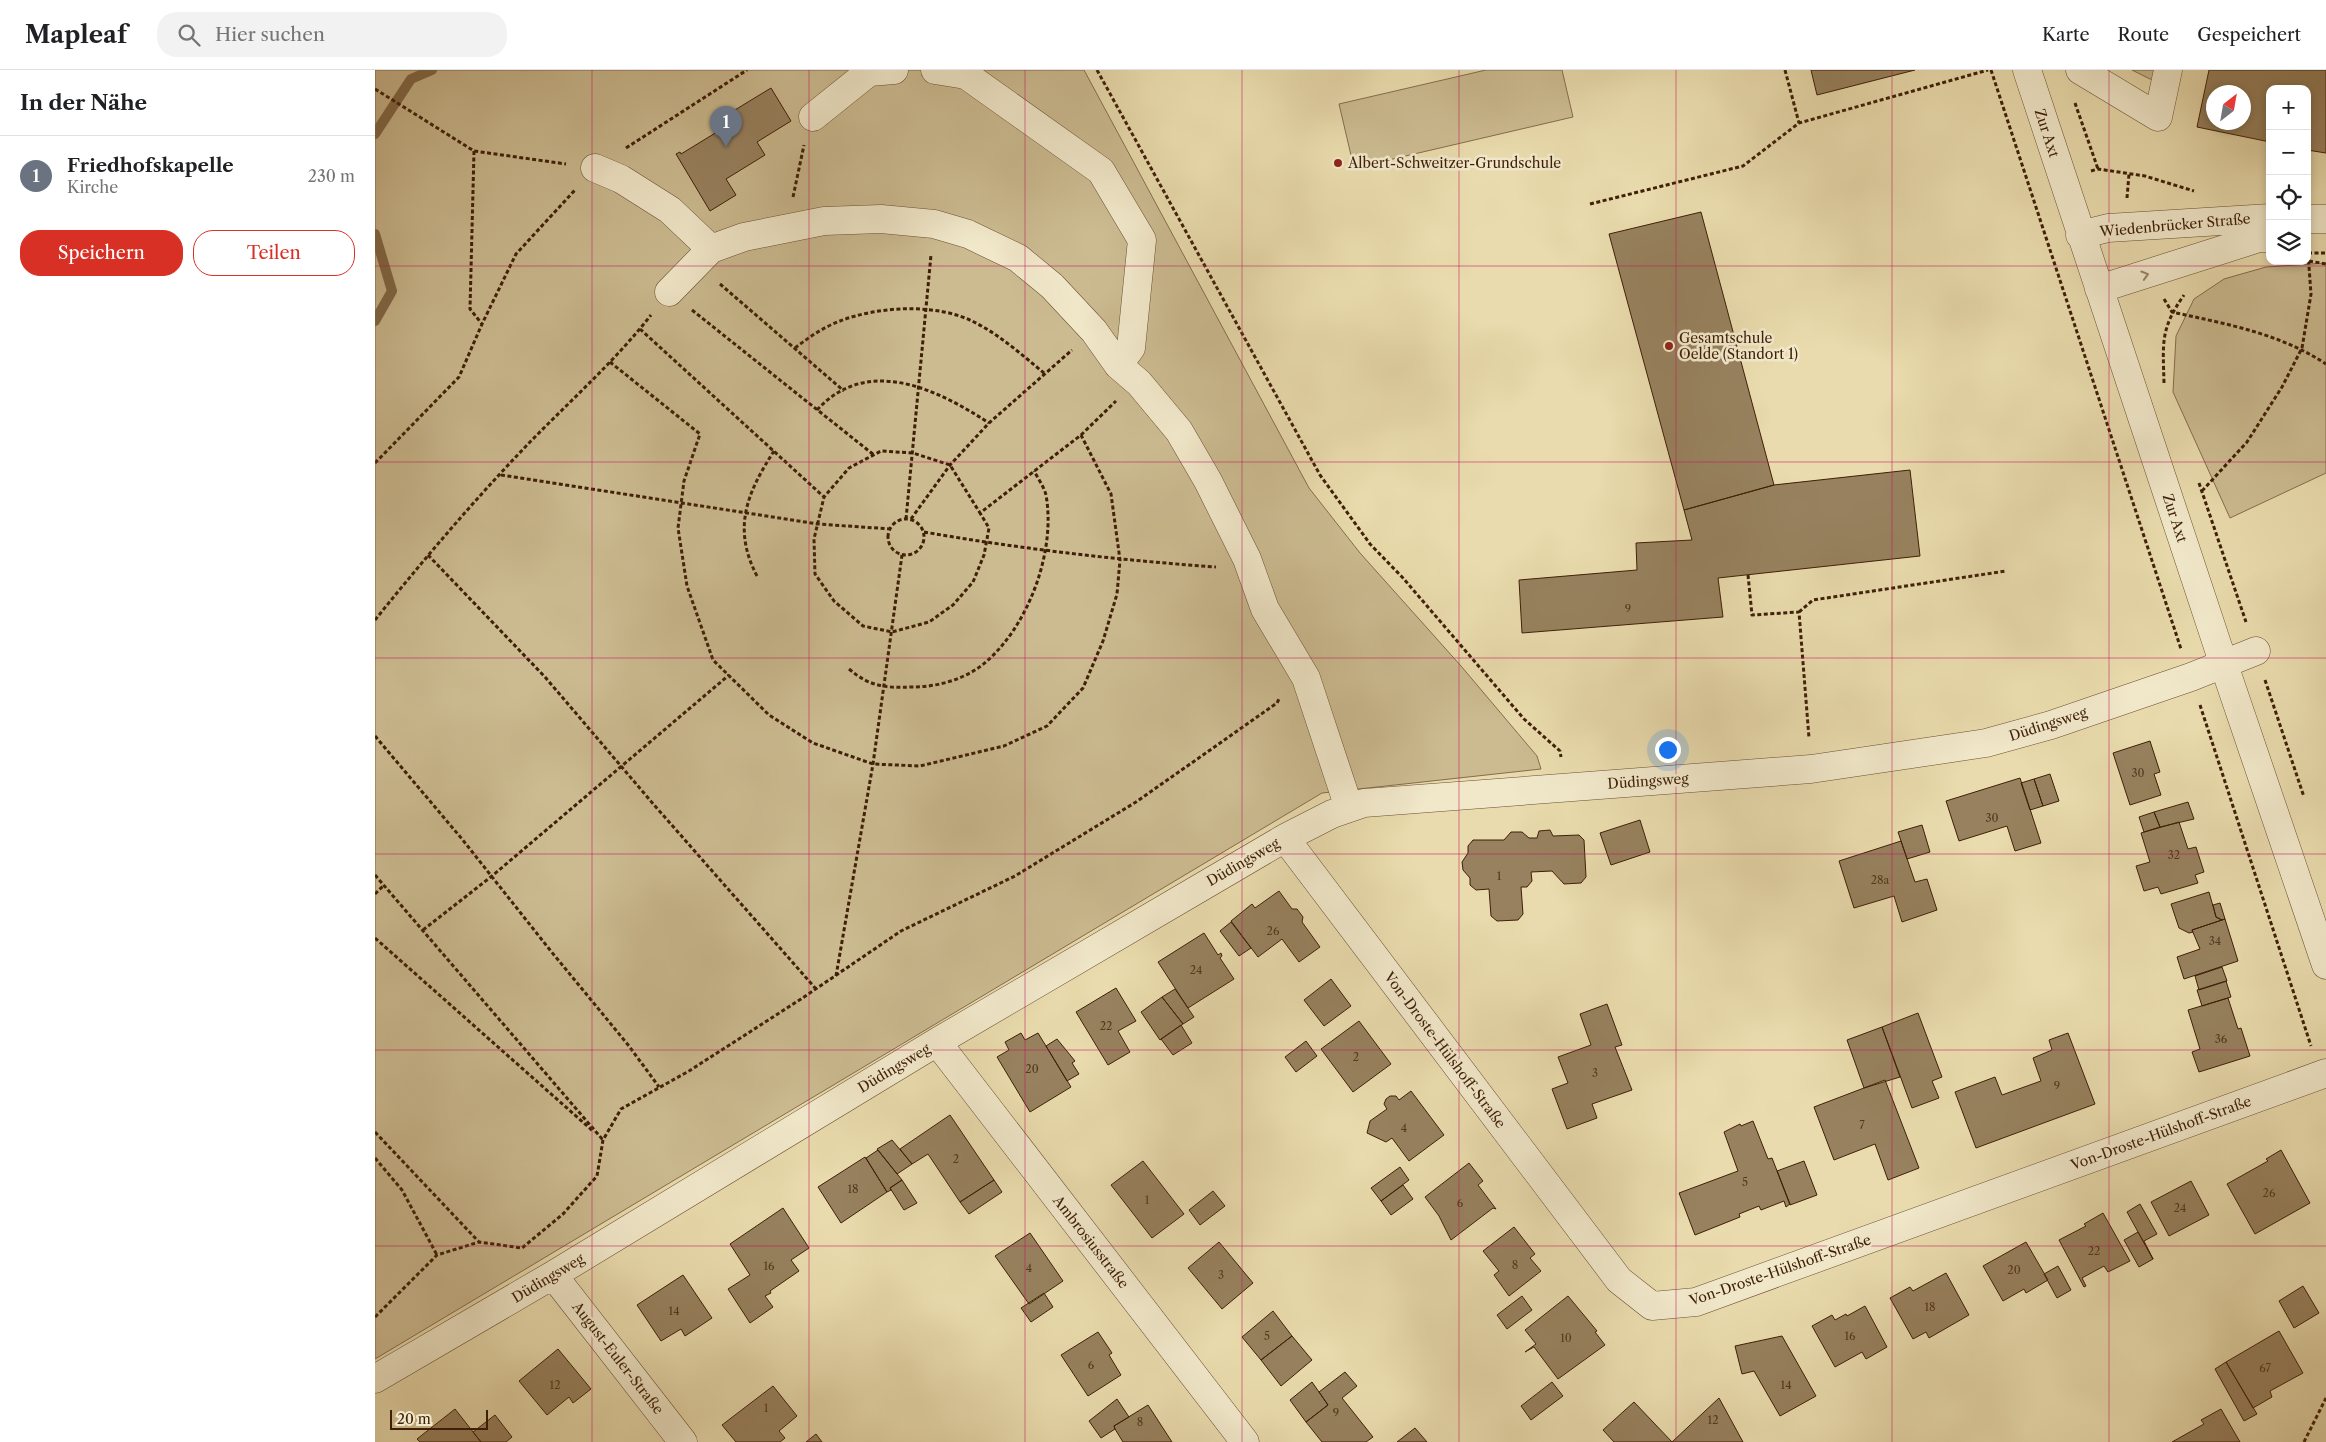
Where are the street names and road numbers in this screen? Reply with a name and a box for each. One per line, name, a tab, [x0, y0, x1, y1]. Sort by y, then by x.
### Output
street label: Zur Axt	[2031, 106, 2063, 160]
street label: Wiedenbrücker Straße	[2098, 209, 2251, 241]
street label: Zur Axt	[2159, 491, 2191, 545]
street label: Düdingsweg	[2007, 703, 2090, 745]
street label: Düdingsweg	[1607, 769, 1690, 793]
street label: Düdingsweg	[1203, 834, 1283, 890]
street label: Von-Droste-Hülshoff-Straße	[1380, 968, 1510, 1132]
street label: Düdingsweg	[855, 1039, 934, 1097]
street label: Von-Droste-Hülshoff-Straße	[2067, 1092, 2254, 1174]
street label: Ambrosiusstraße	[1049, 1191, 1133, 1292]
street label: Von-Droste-Hülshoff-Straße	[1686, 1230, 1873, 1310]
street label: Düdingsweg	[509, 1249, 588, 1307]
street label: August-Euler-Straße	[568, 1297, 668, 1418]

